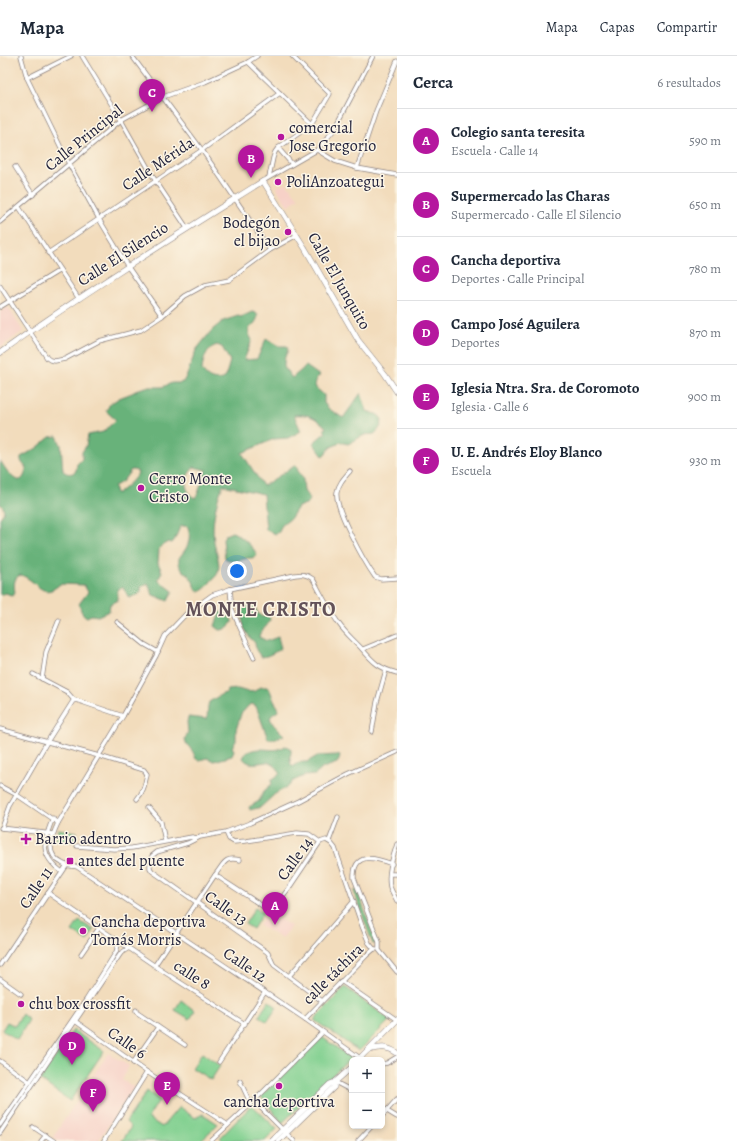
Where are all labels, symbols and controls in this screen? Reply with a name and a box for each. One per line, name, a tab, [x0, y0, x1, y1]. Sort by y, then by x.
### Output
text: Mapa	[20, 15, 64, 41]
text: Mapa	[546, 18, 578, 37]
text: Capas	[600, 18, 635, 37]
text: Compartir	[657, 18, 717, 37]
text: Cerca	[413, 71, 453, 94]
text: 6 resultados	[657, 74, 721, 91]
pin: C	[139, 79, 165, 112]
street label: Calle Principal	[40, 100, 128, 176]
place label: comercial Jose Gregorio	[289, 117, 376, 157]
text: Colegio santa teresita	[451, 122, 585, 142]
street label: Calle Mérida	[118, 131, 199, 196]
marker: comercial Jose Gregorio	[276, 132, 286, 142]
text: A	[422, 132, 430, 149]
text: 590 m	[689, 132, 721, 149]
text: Escuela · Calle 14	[451, 142, 539, 159]
pin: B	[238, 145, 264, 178]
place label: PoliAnzoategui	[286, 171, 385, 193]
marker: PoliAnzoategui	[273, 177, 283, 187]
text: Supermercado las Charas	[451, 186, 610, 206]
text: B	[422, 196, 430, 213]
text: 650 m	[689, 196, 721, 213]
text: Supermercado · Calle El Silencio	[451, 206, 621, 223]
place label: Bodegón el bijao	[222, 212, 280, 252]
street label: Calle El Silencio	[73, 216, 173, 292]
marker: Bodegón el bijao	[283, 227, 293, 237]
street label: Calle El Junquito	[302, 228, 376, 334]
text: Cancha deportiva	[451, 250, 561, 270]
text: C	[422, 260, 430, 277]
text: 780 m	[689, 260, 721, 277]
text: Deportes · Calle Principal	[451, 270, 584, 287]
text: Campo José Aguilera	[451, 314, 580, 334]
text: D	[421, 324, 431, 341]
text: 870 m	[689, 324, 721, 341]
text: Deportes	[451, 334, 500, 351]
text: Iglesia Ntra. Sra. de Coromoto	[451, 378, 640, 398]
text: E	[422, 388, 430, 405]
text: 900 m	[688, 388, 721, 405]
text: Iglesia · Calle 6	[451, 398, 529, 415]
text: U. E. Andrés Eloy Blanco	[451, 442, 602, 462]
text: F	[423, 452, 429, 469]
text: 930 m	[689, 452, 721, 469]
text: Escuela	[451, 462, 492, 479]
place label: Cerro Monte Cristo	[149, 468, 232, 508]
marker: Cerro Monte Cristo	[136, 483, 146, 493]
your location	[227, 561, 247, 581]
district label: MONTE CRISTO	[185, 596, 337, 623]
place label: Barrio adentro	[35, 828, 131, 850]
marker: Barrio adentro	[20, 833, 32, 845]
street label: Calle 14	[272, 833, 318, 885]
place label: antes del puente	[78, 850, 185, 872]
marker: antes del puente	[65, 856, 75, 866]
street label: Calle 11	[14, 862, 58, 913]
street label: Calle 13	[200, 885, 252, 931]
pin: A	[262, 892, 288, 925]
place label: Cancha deportiva Tomás Morris	[91, 911, 206, 951]
marker: Cancha deportiva Tomás Morris	[78, 926, 88, 936]
street label: calle táchira	[298, 938, 369, 1009]
street label: Calle 12	[219, 942, 272, 988]
street label: calle 8	[169, 955, 215, 995]
place label: chu box crossfit	[29, 993, 131, 1015]
marker: chu box crossfit	[16, 999, 26, 1009]
street label: Calle 6	[103, 1022, 151, 1064]
pin: D	[59, 1032, 85, 1065]
map controls	[349, 1057, 385, 1129]
button: +	[349, 1057, 385, 1093]
pin: E	[154, 1072, 180, 1105]
pin: F	[80, 1079, 106, 1112]
marker: cancha deportiva	[274, 1081, 284, 1091]
place label: cancha deportiva	[223, 1091, 335, 1113]
button: −	[349, 1093, 385, 1129]

